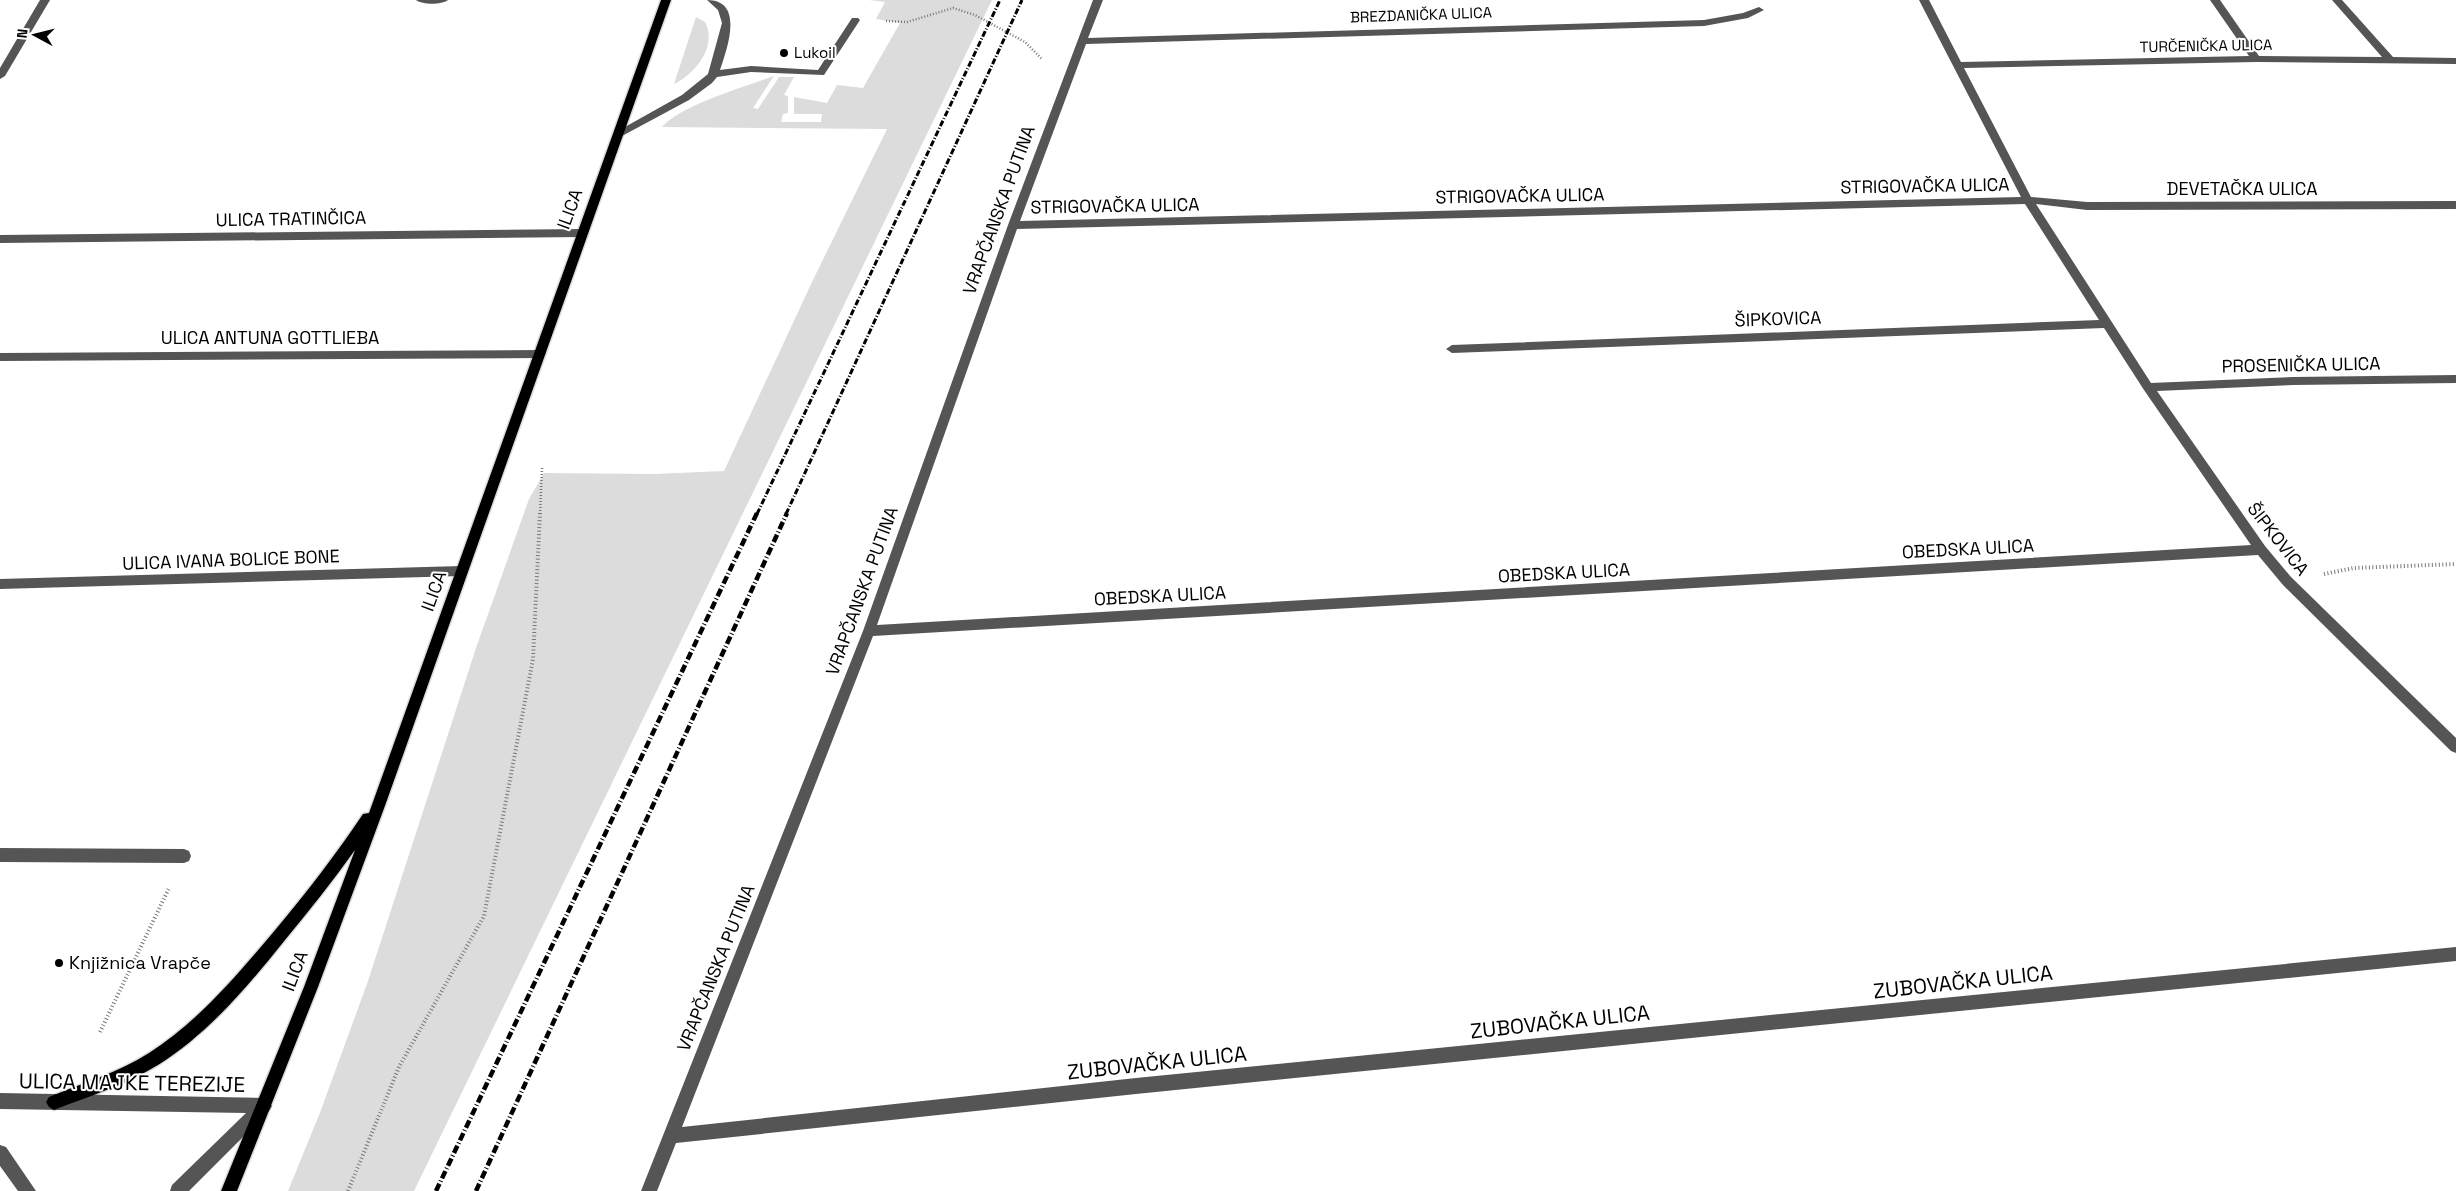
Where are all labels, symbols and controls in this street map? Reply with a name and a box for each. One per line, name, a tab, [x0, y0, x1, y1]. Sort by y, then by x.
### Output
street label: BREZDANIČKA ULICA	[1350, 3, 1493, 26]
north arrow	[10, 10, 60, 60]
text: N	[13, 28, 32, 39]
street label: TURČENIČKA ULICA	[2139, 35, 2273, 56]
place label: Lukoil	[794, 43, 836, 62]
marker: Lukoil	[778, 47, 790, 59]
street label: VRAPČANSKA PUTINA	[957, 122, 1040, 297]
street label: STRIGOVAČKA ULICA	[1840, 173, 2010, 198]
street label: DEVETAČKA ULICA	[2167, 177, 2318, 200]
street label: STRIGOVAČKA ULICA	[1435, 183, 1605, 208]
street label: ILICA	[552, 185, 587, 232]
street label: STRIGOVAČKA ULICA	[1030, 193, 1200, 218]
street label: ULICA TRATINČICA	[216, 206, 366, 231]
street label: ŠIPKOVICA	[1734, 305, 1822, 332]
street label: ULICA ANTUNA GOTTLIEBA	[161, 326, 379, 349]
street label: PROSENIČKA ULICA	[2221, 352, 2381, 377]
street label: ŠIPKOVICA	[2243, 497, 2314, 580]
street label: VRAPČANSKA PUTINA	[820, 503, 903, 678]
street label: OBEDSKA ULICA	[1901, 534, 2035, 563]
street label: ULICA IVANA BOLICE BONE	[122, 544, 340, 575]
street label: OBEDSKA ULICA	[1497, 558, 1631, 587]
street label: ILICA	[416, 567, 451, 614]
street label: OBEDSKA ULICA	[1093, 581, 1227, 610]
street label: VRAPČANSKA PUTINA	[671, 881, 760, 1055]
street label: ILICA	[276, 947, 313, 994]
place label: Knjižnica Vrapče	[69, 951, 211, 974]
marker: Knjižnica Vrapče	[53, 957, 65, 969]
street label: ZUBOVAČKA ULICA	[1872, 959, 2054, 1004]
street label: ZUBOVAČKA ULICA	[1469, 999, 1651, 1044]
street label: ZUBOVAČKA ULICA	[1066, 1040, 1248, 1085]
street label: ULICA MAJKE TEREZIJE	[19, 1067, 245, 1098]

